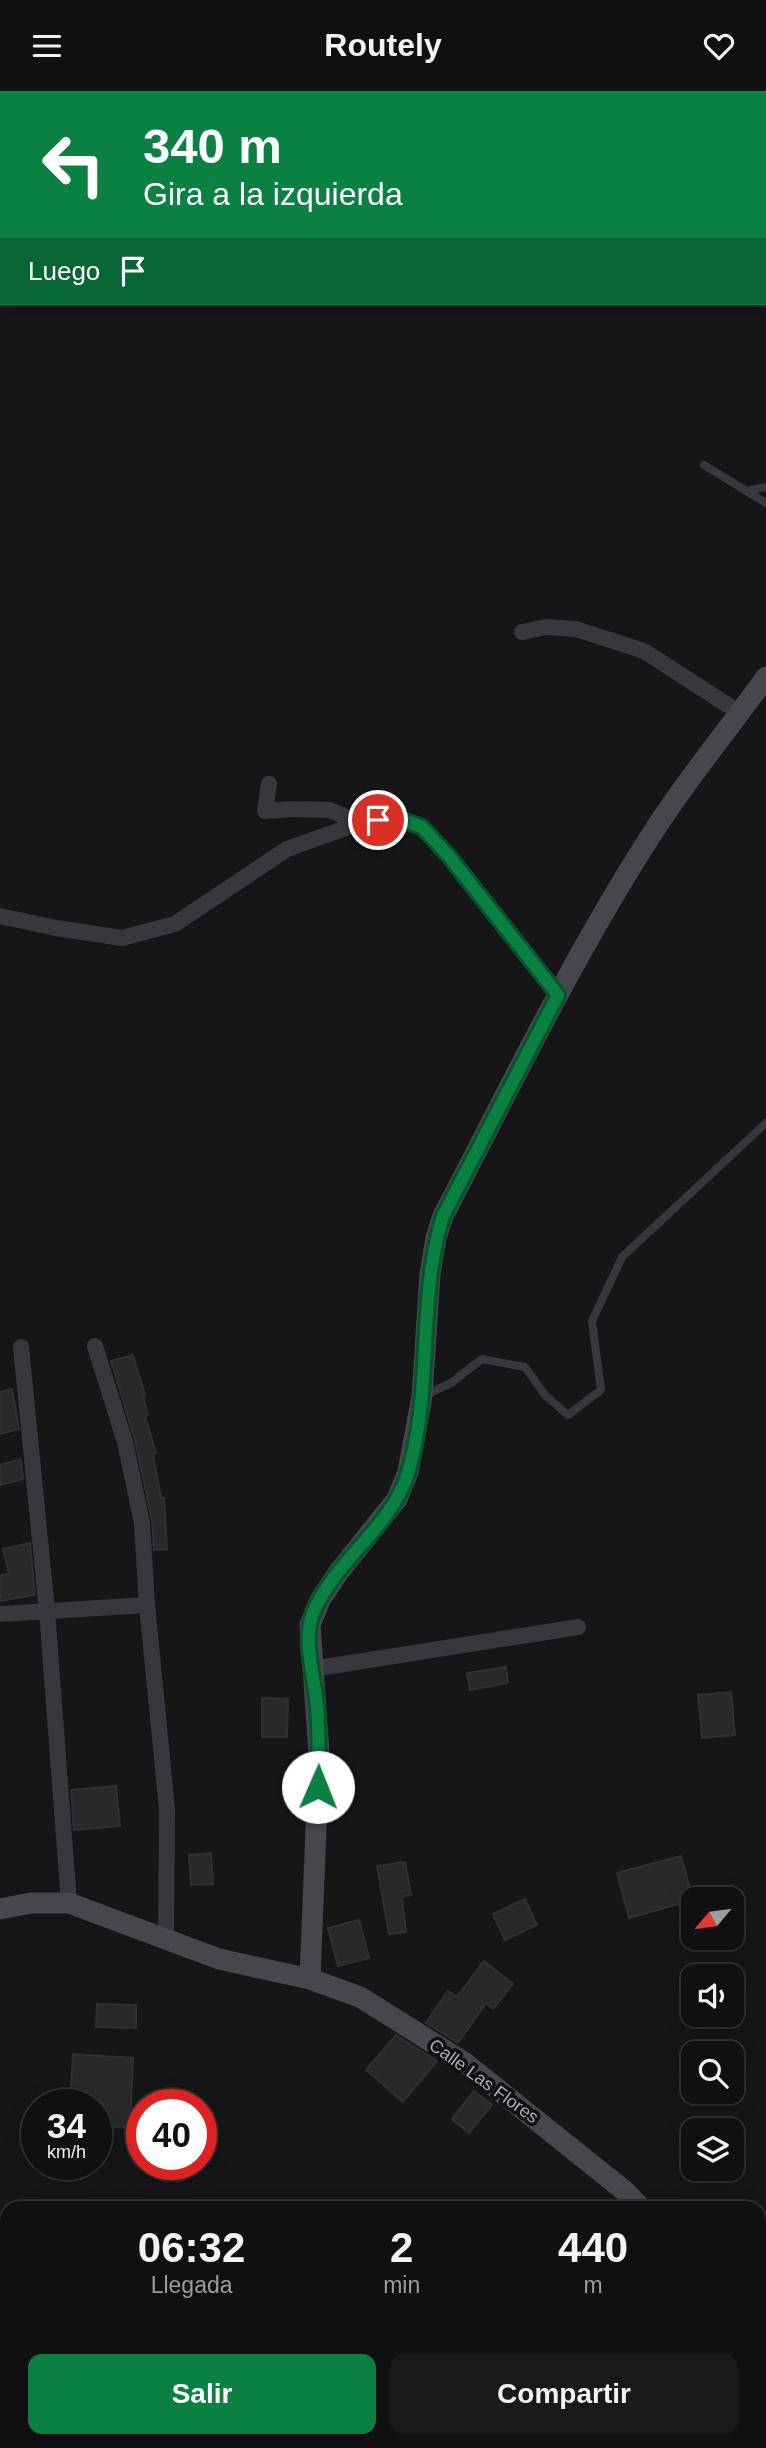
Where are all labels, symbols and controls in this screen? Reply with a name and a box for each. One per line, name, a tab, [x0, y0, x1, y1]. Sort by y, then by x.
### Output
icon: menu	[28, 27, 66, 65]
text: Routely	[324, 27, 442, 63]
icon: heart	[700, 27, 738, 65]
icon: left	[28, 119, 119, 210]
text: 340 m	[143, 119, 282, 173]
text: Gira a la izquierda	[143, 176, 403, 212]
icon: arrive	[114, 252, 152, 290]
text: Luego	[28, 256, 100, 286]
pin	[348, 790, 408, 850]
icon: arrive	[359, 801, 397, 839]
position arrow	[281, 1750, 355, 1824]
north arrow	[681, 1887, 744, 1949]
map controls	[681, 1887, 744, 2181]
button: sound	[681, 1964, 744, 2027]
street label: Calle Las Flores	[426, 2035, 542, 2127]
button: search	[681, 2041, 744, 2104]
speed limit sign: 40	[126, 2089, 217, 2180]
text: 34	[47, 2106, 86, 2145]
button: layers	[681, 2118, 744, 2181]
text: km/h	[47, 2142, 86, 2162]
text: 06:32	[138, 2224, 245, 2271]
text: 2	[390, 2224, 413, 2271]
text: 440	[558, 2224, 628, 2271]
text: Llegada	[151, 2272, 233, 2298]
text: min	[383, 2272, 420, 2298]
text: m	[584, 2272, 603, 2298]
button: Salir	[28, 2354, 376, 2434]
button: Compartir	[390, 2354, 738, 2434]

